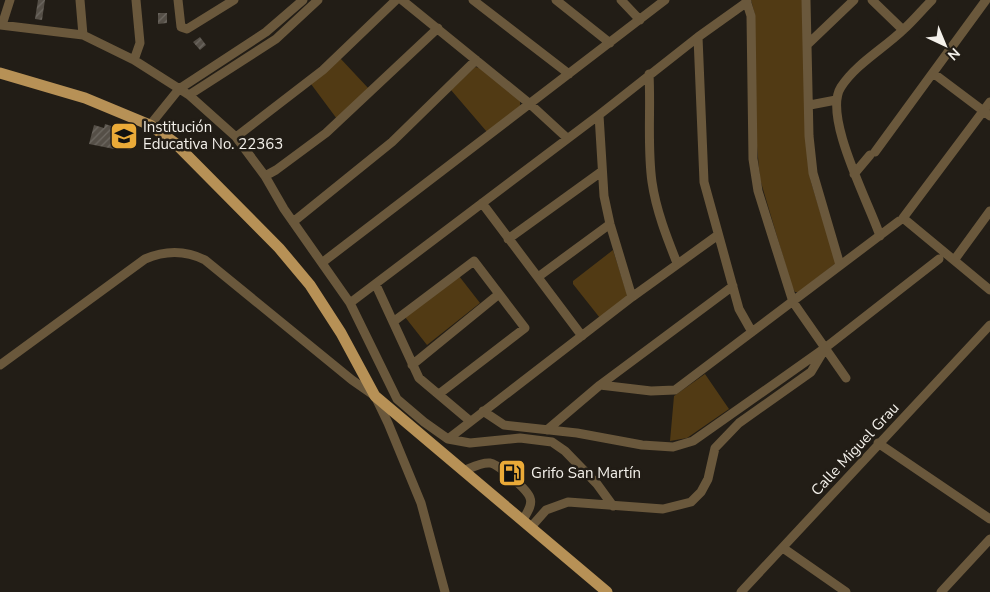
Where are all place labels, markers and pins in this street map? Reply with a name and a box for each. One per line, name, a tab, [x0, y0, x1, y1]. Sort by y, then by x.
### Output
place label: Institución Educativa No. 22363	[143, 117, 283, 154]
school or university icon: Institución Educativa No. 22363	[109, 121, 139, 151]
fuel station icon: Grifo San Martín	[497, 458, 527, 488]
place label: Grifo San Martín	[531, 463, 641, 483]

